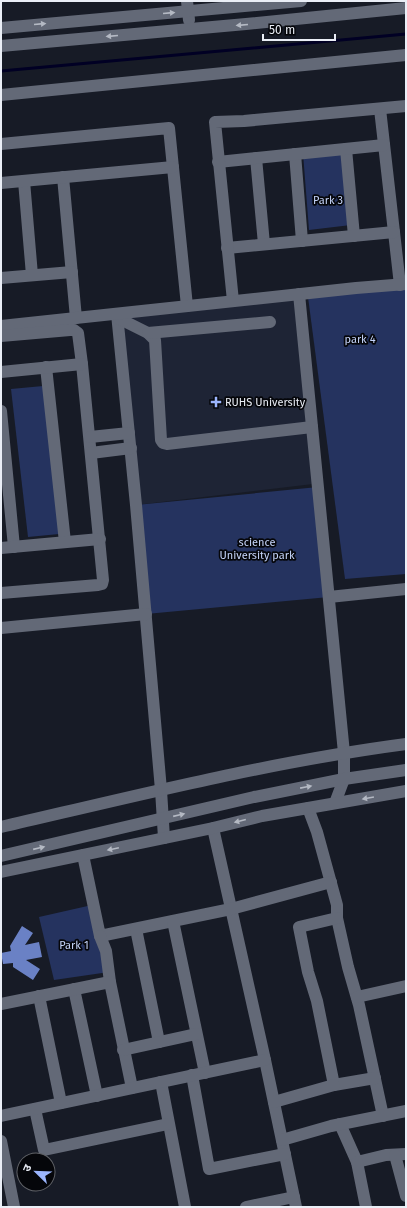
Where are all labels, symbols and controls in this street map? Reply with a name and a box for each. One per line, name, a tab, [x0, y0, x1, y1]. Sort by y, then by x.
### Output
one-way arrow	[163, 10, 175, 17]
scale bar	[263, 16, 335, 42]
one-way arrow	[34, 21, 46, 28]
one-way arrow	[236, 21, 248, 28]
text: 50 m	[269, 23, 295, 37]
one-way arrow	[106, 33, 118, 39]
park label: Park 3	[313, 194, 343, 207]
park label: park 4	[344, 333, 376, 346]
marker: RUHS University	[210, 396, 222, 408]
place label: RUHS University	[225, 396, 306, 409]
park label: science University park	[219, 536, 295, 562]
one-way arrow	[300, 783, 312, 789]
one-way arrow	[361, 795, 374, 801]
one-way arrow	[174, 812, 186, 818]
one-way arrow	[234, 819, 246, 825]
one-way arrow	[33, 844, 45, 850]
one-way arrow	[107, 846, 119, 852]
park label: Park 1	[59, 939, 89, 952]
north arrow	[16, 1152, 56, 1192]
text: उ	[20, 1162, 35, 1174]

